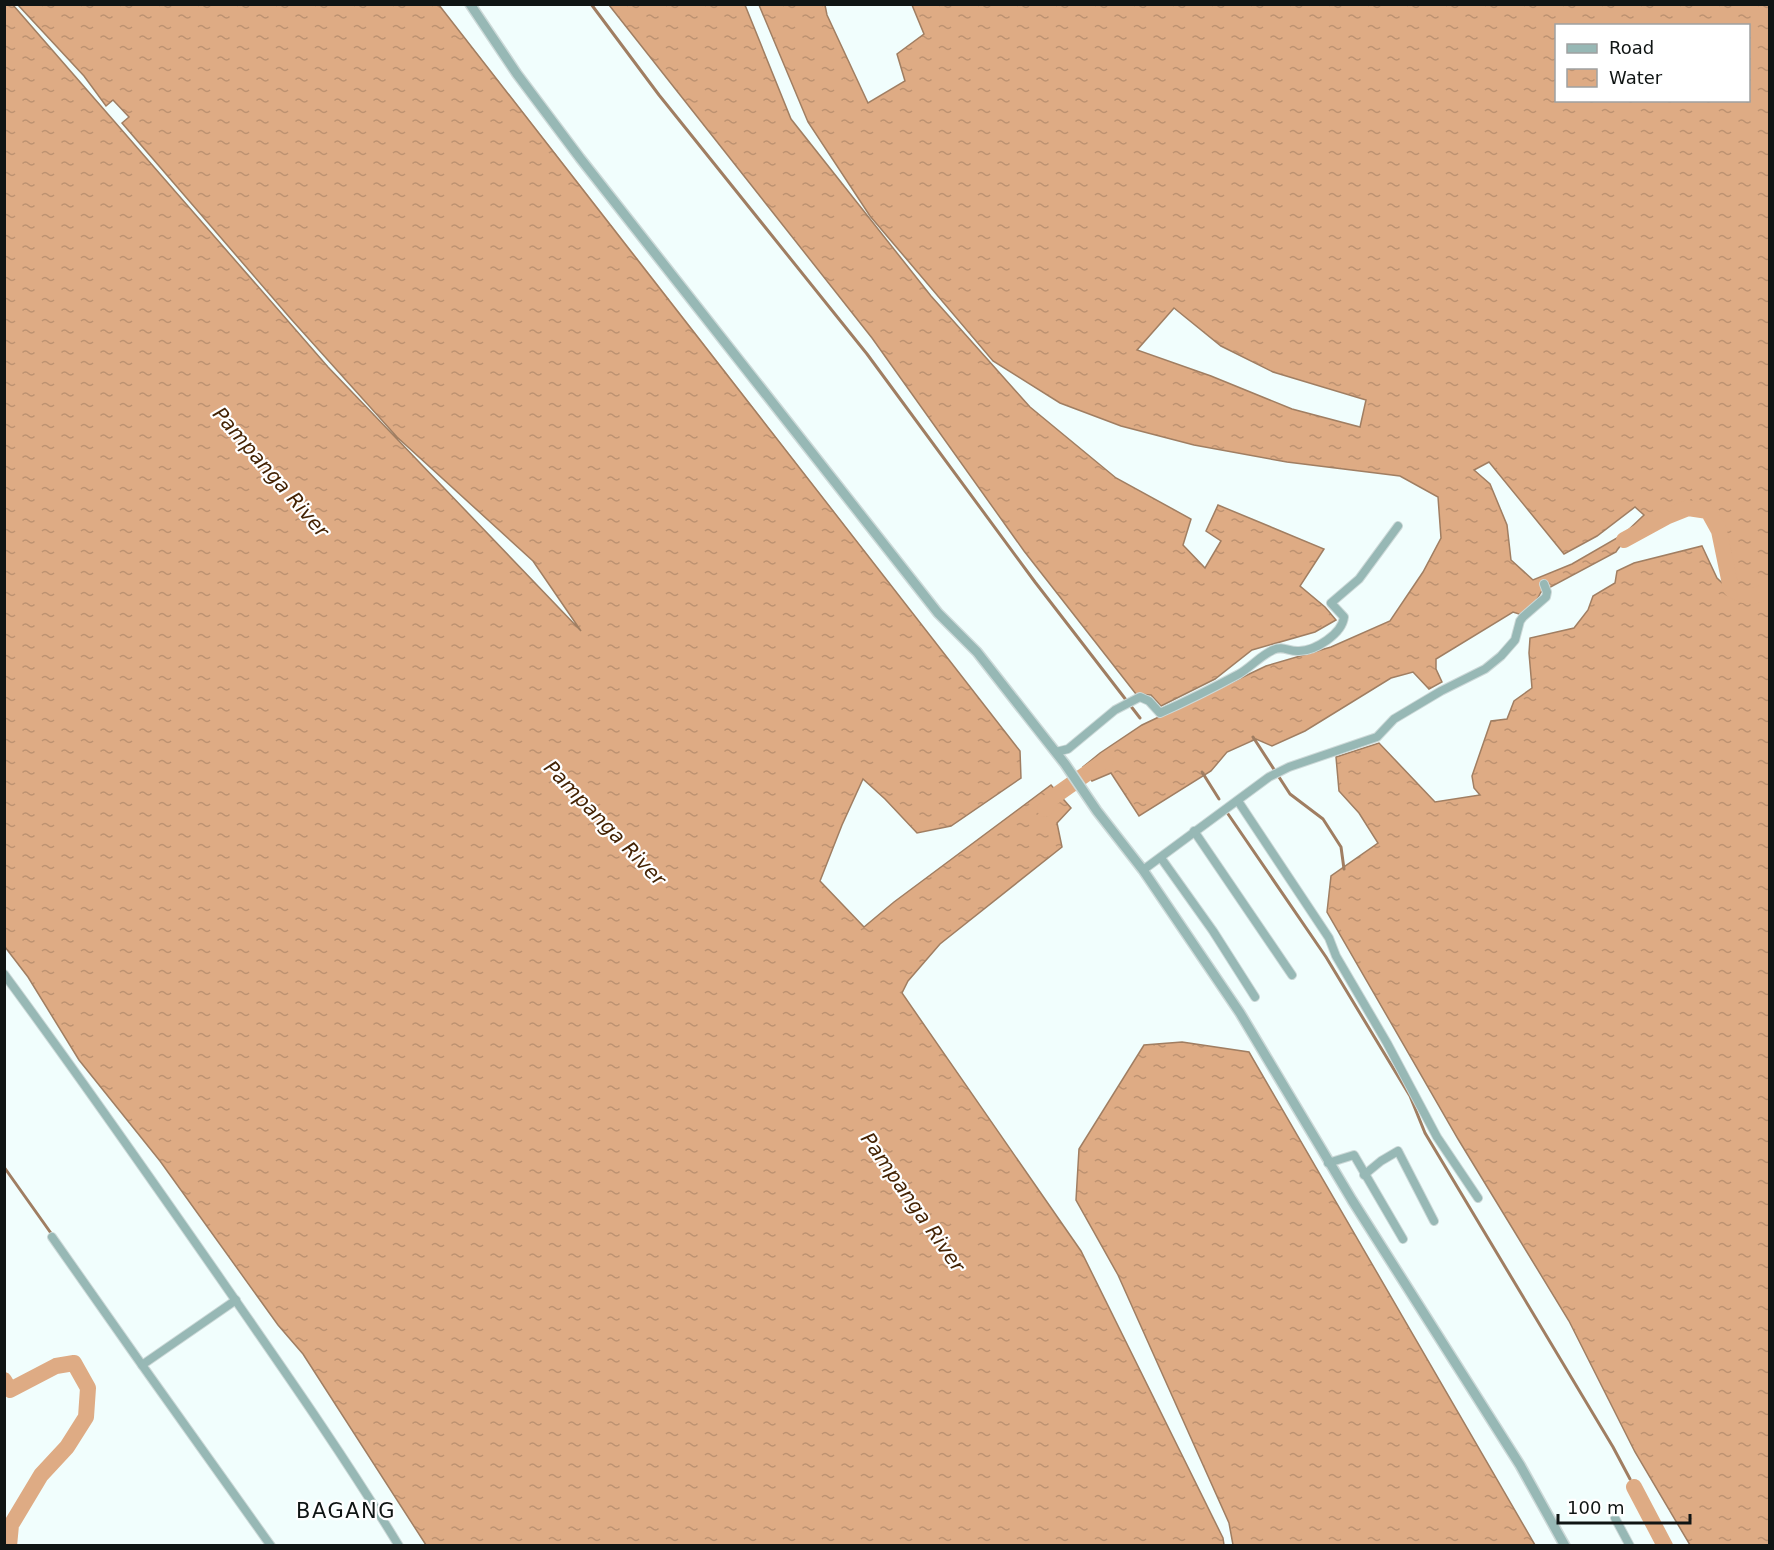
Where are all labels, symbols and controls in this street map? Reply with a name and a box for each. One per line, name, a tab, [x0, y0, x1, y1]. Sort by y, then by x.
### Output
legend	[1555, 24, 1750, 102]
text: Road	[1609, 37, 1654, 58]
text: Water	[1609, 67, 1663, 88]
water label: Pampanga River	[208, 402, 335, 543]
water label: Pampanga River	[539, 755, 672, 892]
water label: Pampanga River	[856, 1128, 971, 1278]
scale bar	[1558, 1487, 1690, 1525]
text: 100 m	[1567, 1497, 1625, 1518]
district label: BAGANG	[296, 1499, 396, 1523]

